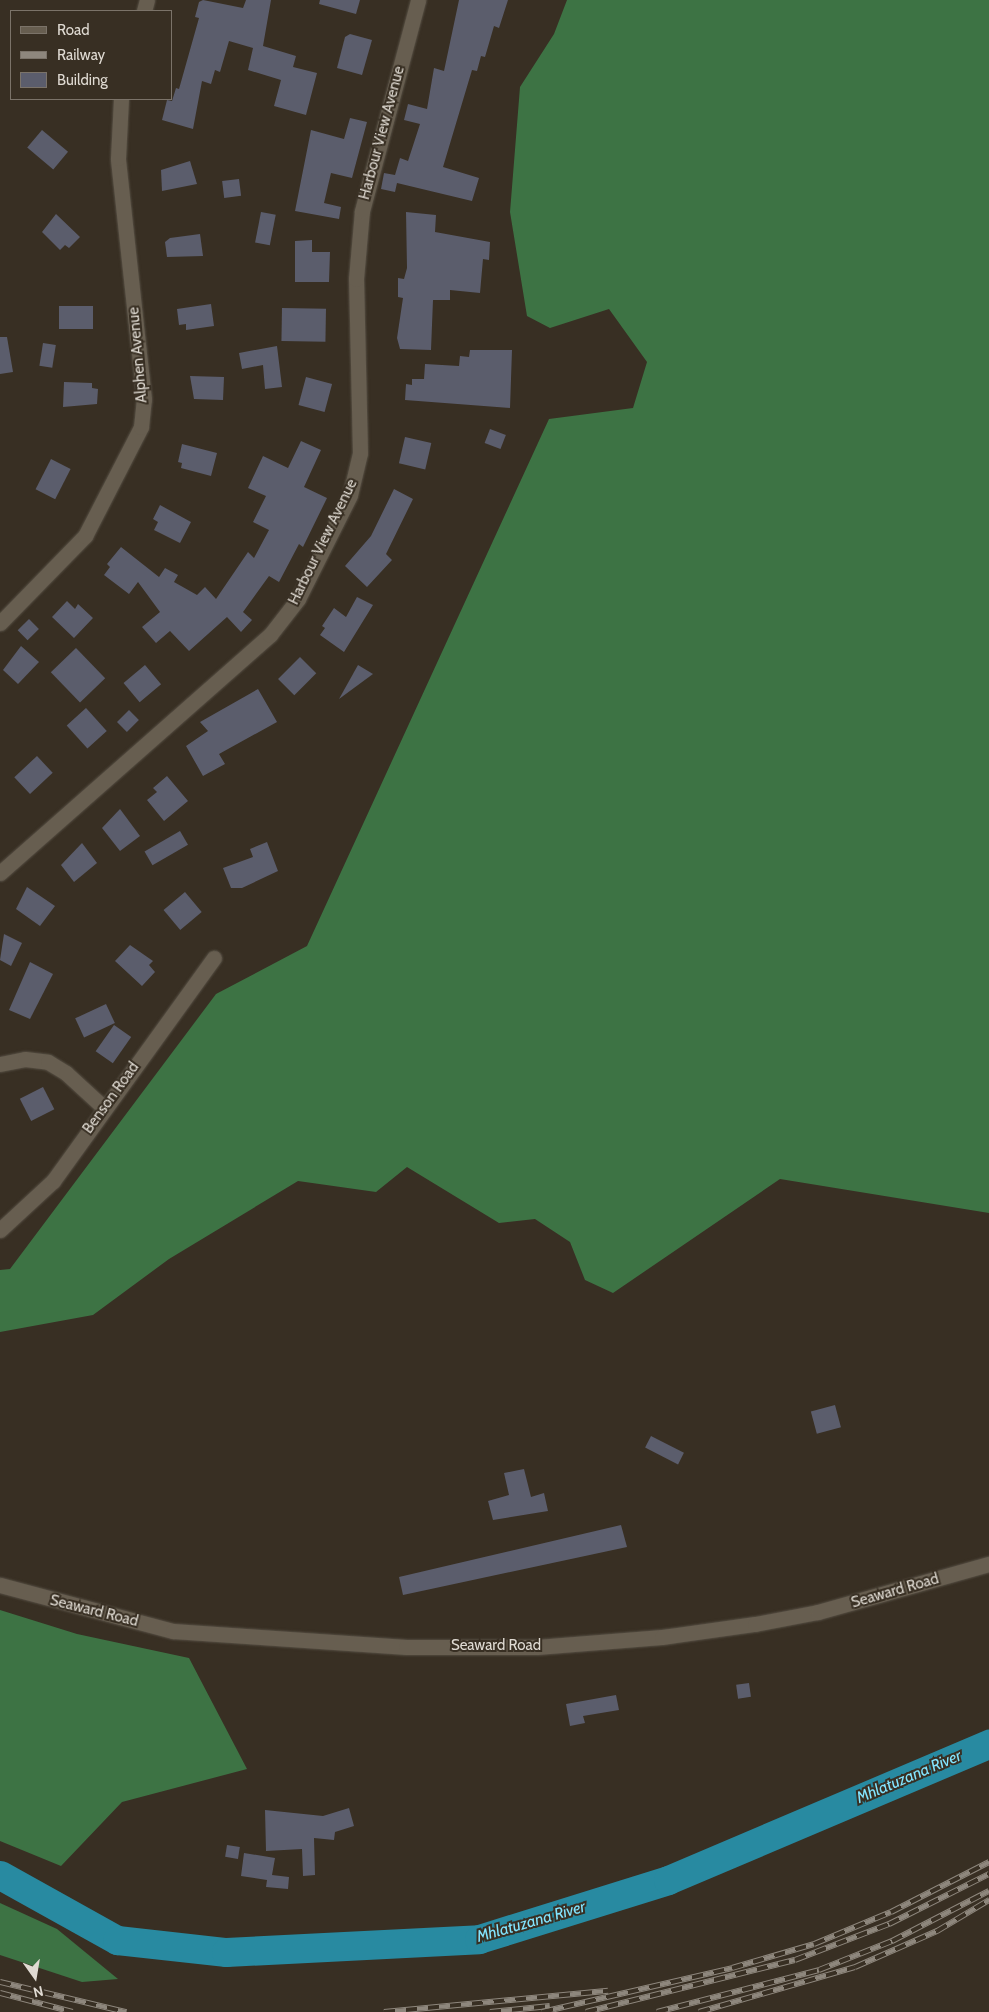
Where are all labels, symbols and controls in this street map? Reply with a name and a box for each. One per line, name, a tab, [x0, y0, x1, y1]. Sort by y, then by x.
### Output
legend	[10, 10, 172, 100]
text: Road	[57, 21, 90, 39]
text: Railway	[57, 46, 105, 64]
street label: Harbour View Avenue	[356, 64, 408, 202]
text: Building	[57, 71, 108, 89]
street label: Alphen Avenue	[125, 306, 151, 404]
street label: Harbour View Avenue	[285, 476, 361, 608]
street label: Benson Road	[79, 1059, 143, 1137]
street label: Seaward Road	[849, 1570, 941, 1612]
street label: Seaward Road	[48, 1591, 140, 1631]
street label: Seaward Road	[451, 1637, 541, 1655]
water label: Mhlatuzana River	[854, 1746, 964, 1808]
water label: Mhlatuzana River	[474, 1897, 588, 1947]
north arrow	[10, 1952, 60, 2002]
text: N	[32, 1982, 45, 2001]

